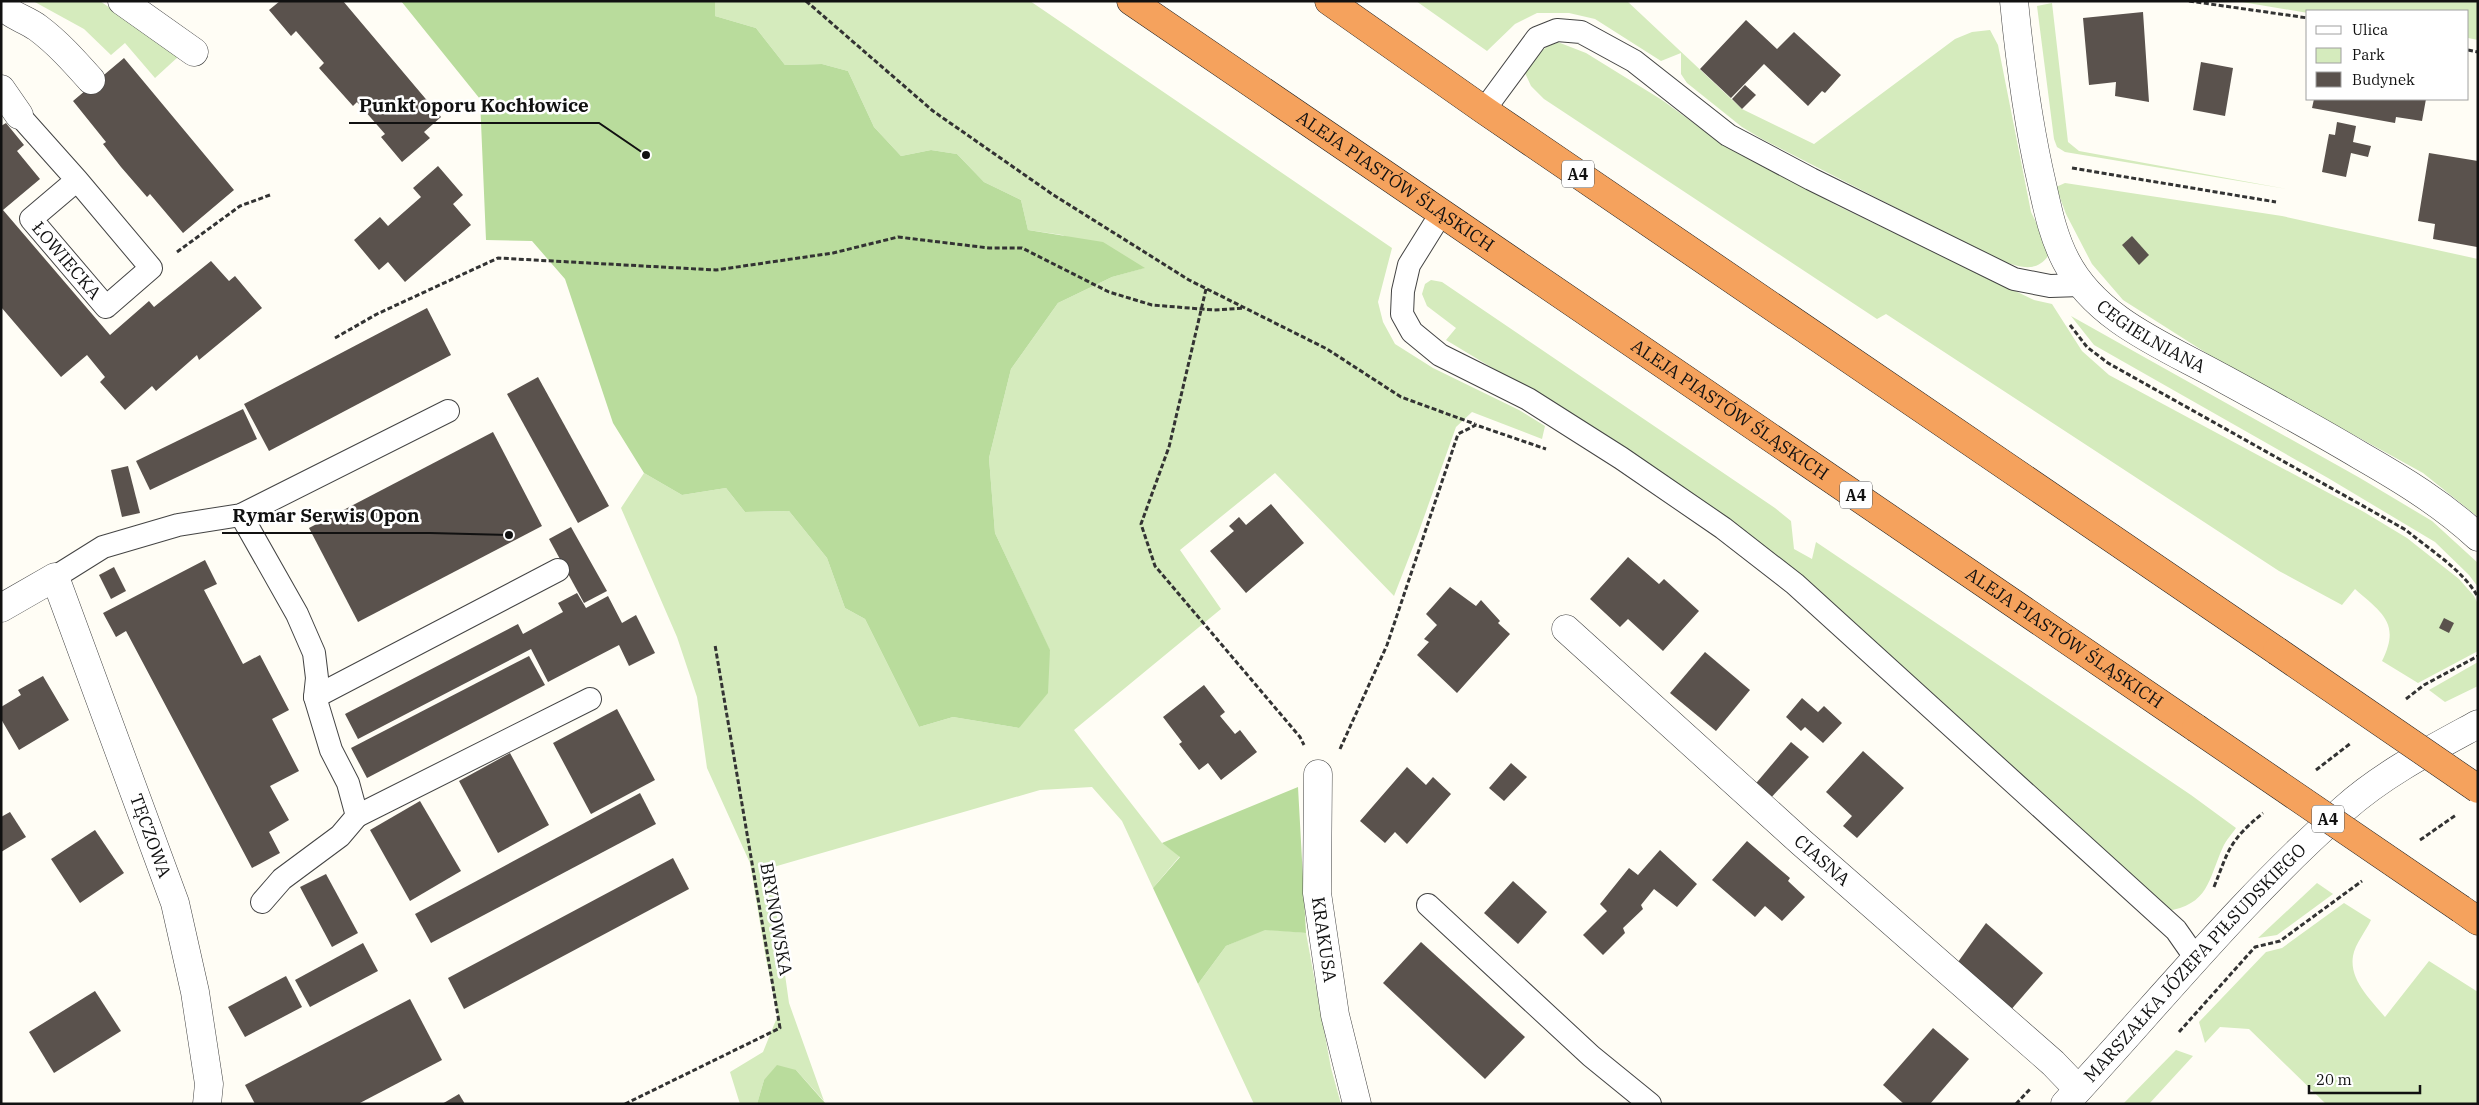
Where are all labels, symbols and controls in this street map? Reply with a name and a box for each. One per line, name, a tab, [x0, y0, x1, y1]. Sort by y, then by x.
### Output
legend	[2306, 10, 2469, 100]
text: Ulica	[2352, 20, 2388, 39]
text: Park	[2352, 45, 2385, 64]
text: Budynek	[2352, 70, 2415, 89]
callout: Punkt oporu Kochłowice	[349, 89, 599, 123]
text: Punkt oporu Kochłowice	[359, 93, 589, 117]
street label: ALEJA PIASTÓW ŚLĄSKICH	[1292, 105, 1499, 257]
road number: A4	[1562, 160, 1594, 188]
street label: ŁOWIECKA	[27, 217, 107, 304]
street label: CEGIELNIANA	[2092, 294, 2210, 378]
street label: ALEJA PIASTÓW ŚLĄSKICH	[1627, 334, 1833, 485]
road number: A4	[1840, 482, 1872, 508]
callout: Rymar Serwis Opon	[222, 499, 430, 533]
text: Rymar Serwis Opon	[232, 503, 420, 527]
street label: ALEJA PIASTÓW ŚLĄSKICH	[1961, 562, 2168, 713]
street label: TĘCZOWA	[125, 790, 177, 881]
road number: A4	[2312, 806, 2344, 832]
street label: CIASNA	[1789, 829, 1856, 891]
street label: MARSZAŁKA JÓZEFA PIŁSUDSKIEGO	[2079, 838, 2311, 1087]
street label: BRYNOWSKA	[755, 861, 798, 978]
street label: KRAKUSA	[1307, 895, 1342, 984]
scale bar	[2309, 1062, 2420, 1094]
text: 20 m	[2316, 1070, 2352, 1089]

